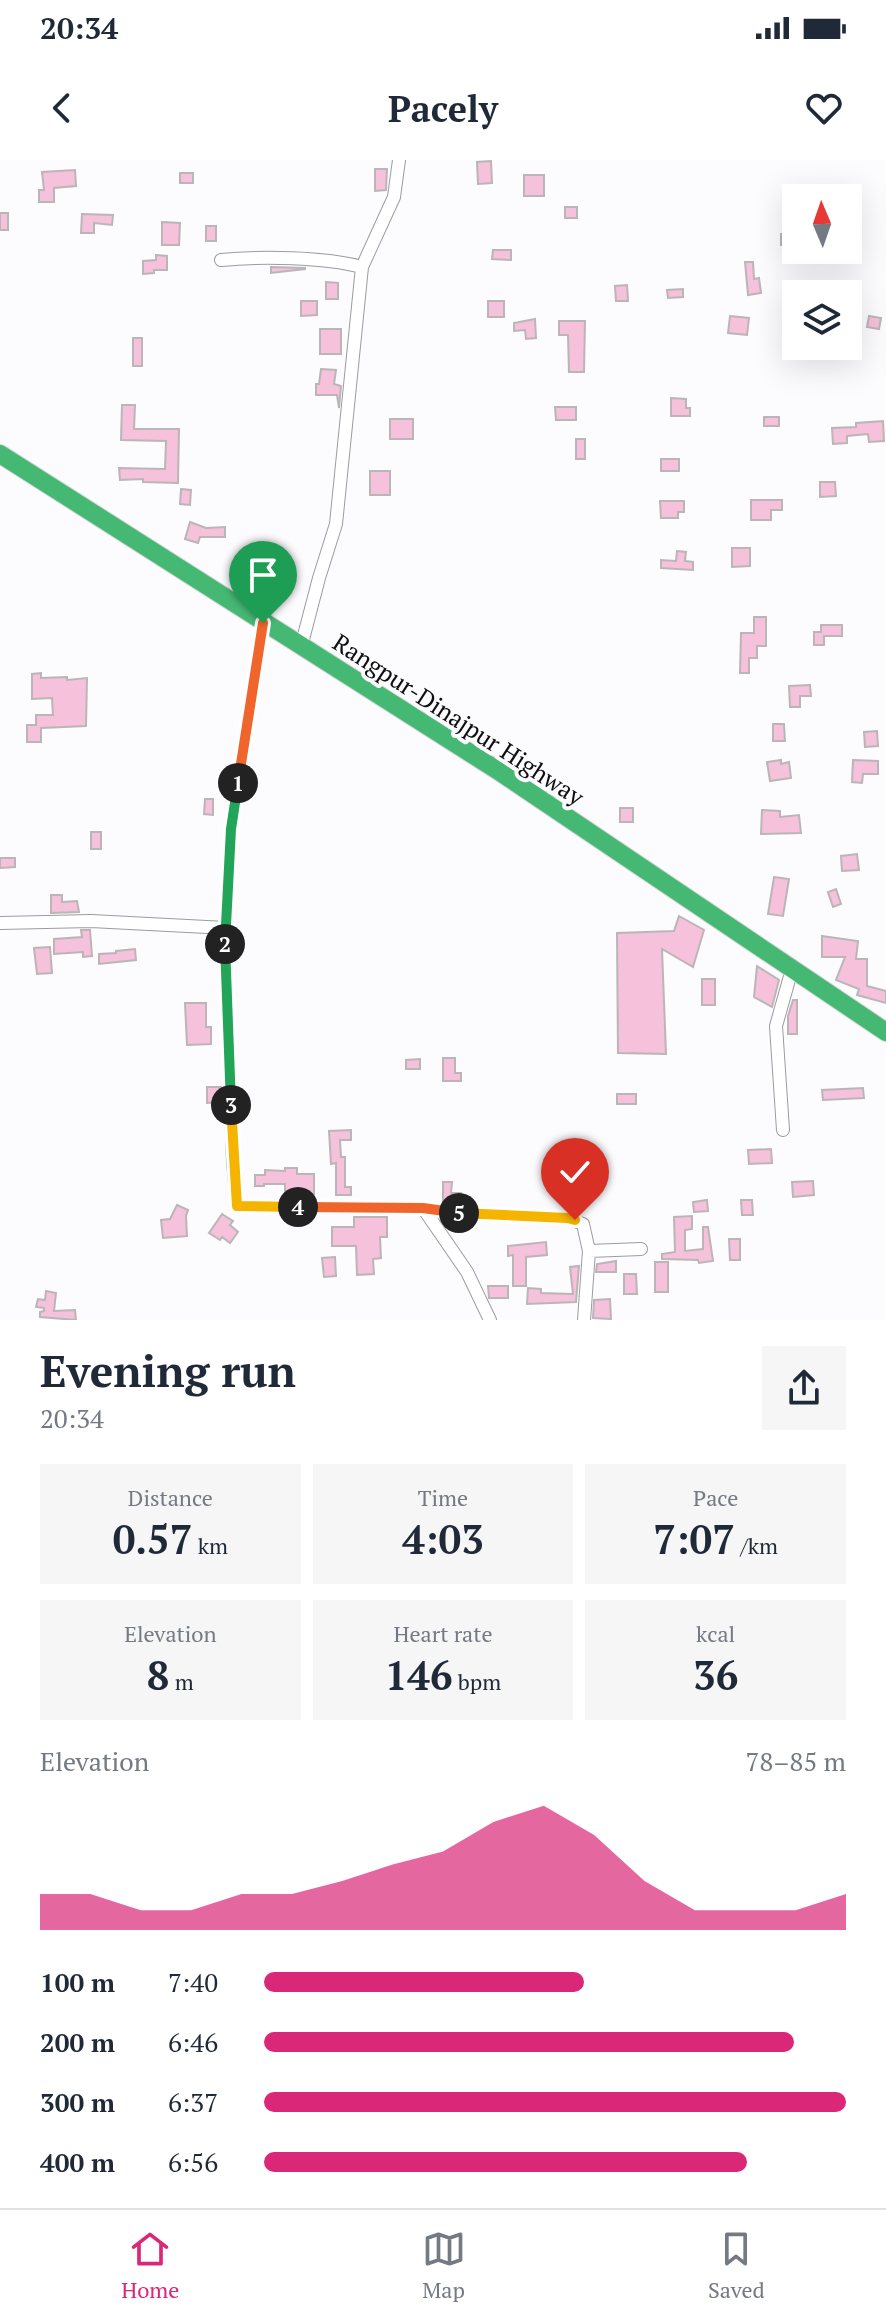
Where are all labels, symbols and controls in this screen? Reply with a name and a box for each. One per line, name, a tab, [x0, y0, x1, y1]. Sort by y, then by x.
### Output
text: 20:34	[40, 8, 118, 48]
text: Pacely	[388, 85, 498, 132]
icon: back	[40, 86, 84, 130]
icon: heart	[802, 86, 846, 130]
north arrow	[782, 184, 862, 264]
map controls	[782, 184, 862, 360]
button: layers	[782, 280, 862, 360]
pin	[229, 541, 297, 623]
icon: arrive	[241, 553, 285, 597]
street label: Rangpur-Dinajpur Highway	[327, 626, 591, 813]
pin: 1	[218, 763, 258, 803]
text: 1	[232, 768, 244, 797]
pin: 2	[205, 924, 245, 964]
text: 2	[219, 929, 231, 958]
pin: 3	[211, 1085, 251, 1125]
text: 3	[225, 1090, 237, 1119]
pin	[541, 1138, 609, 1220]
icon: check	[553, 1150, 597, 1194]
pin: 4	[278, 1187, 318, 1227]
text: 4	[292, 1192, 304, 1221]
pin: 5	[439, 1193, 479, 1233]
text: 5	[453, 1198, 465, 1227]
text: Evening run	[40, 1341, 296, 1400]
button: share	[762, 1346, 846, 1430]
text: 20:34	[40, 1401, 104, 1435]
text: Distance	[128, 1483, 213, 1512]
text: Time	[418, 1483, 468, 1512]
text: Pace	[693, 1483, 738, 1512]
text: 0.57	[113, 1512, 192, 1565]
text: 4:03	[402, 1512, 484, 1565]
text: 7:07	[653, 1512, 735, 1565]
text: km	[192, 1531, 228, 1560]
text: /km	[735, 1531, 778, 1560]
text: Elevation	[124, 1619, 217, 1648]
text: Heart rate	[394, 1619, 492, 1648]
text: kcal	[696, 1619, 735, 1648]
text: 8	[147, 1648, 169, 1701]
text: 146	[385, 1648, 453, 1701]
text: 36	[693, 1648, 738, 1701]
text: m	[169, 1667, 194, 1696]
text: bpm	[453, 1667, 501, 1696]
text: Elevation	[40, 1744, 149, 1778]
text: 78–85 m	[746, 1744, 846, 1778]
text: 100 m	[40, 1965, 115, 1999]
text: 7:40	[168, 1965, 218, 1999]
text: 200 m	[40, 2025, 115, 2059]
text: 6:46	[168, 2025, 218, 2059]
text: 300 m	[40, 2085, 115, 2119]
text: 6:37	[168, 2085, 218, 2119]
text: 400 m	[40, 2145, 115, 2179]
text: 6:56	[168, 2145, 218, 2179]
tab: Home	[121, 2227, 179, 2304]
tab: Map	[422, 2227, 466, 2304]
tab: Saved	[708, 2227, 765, 2304]

